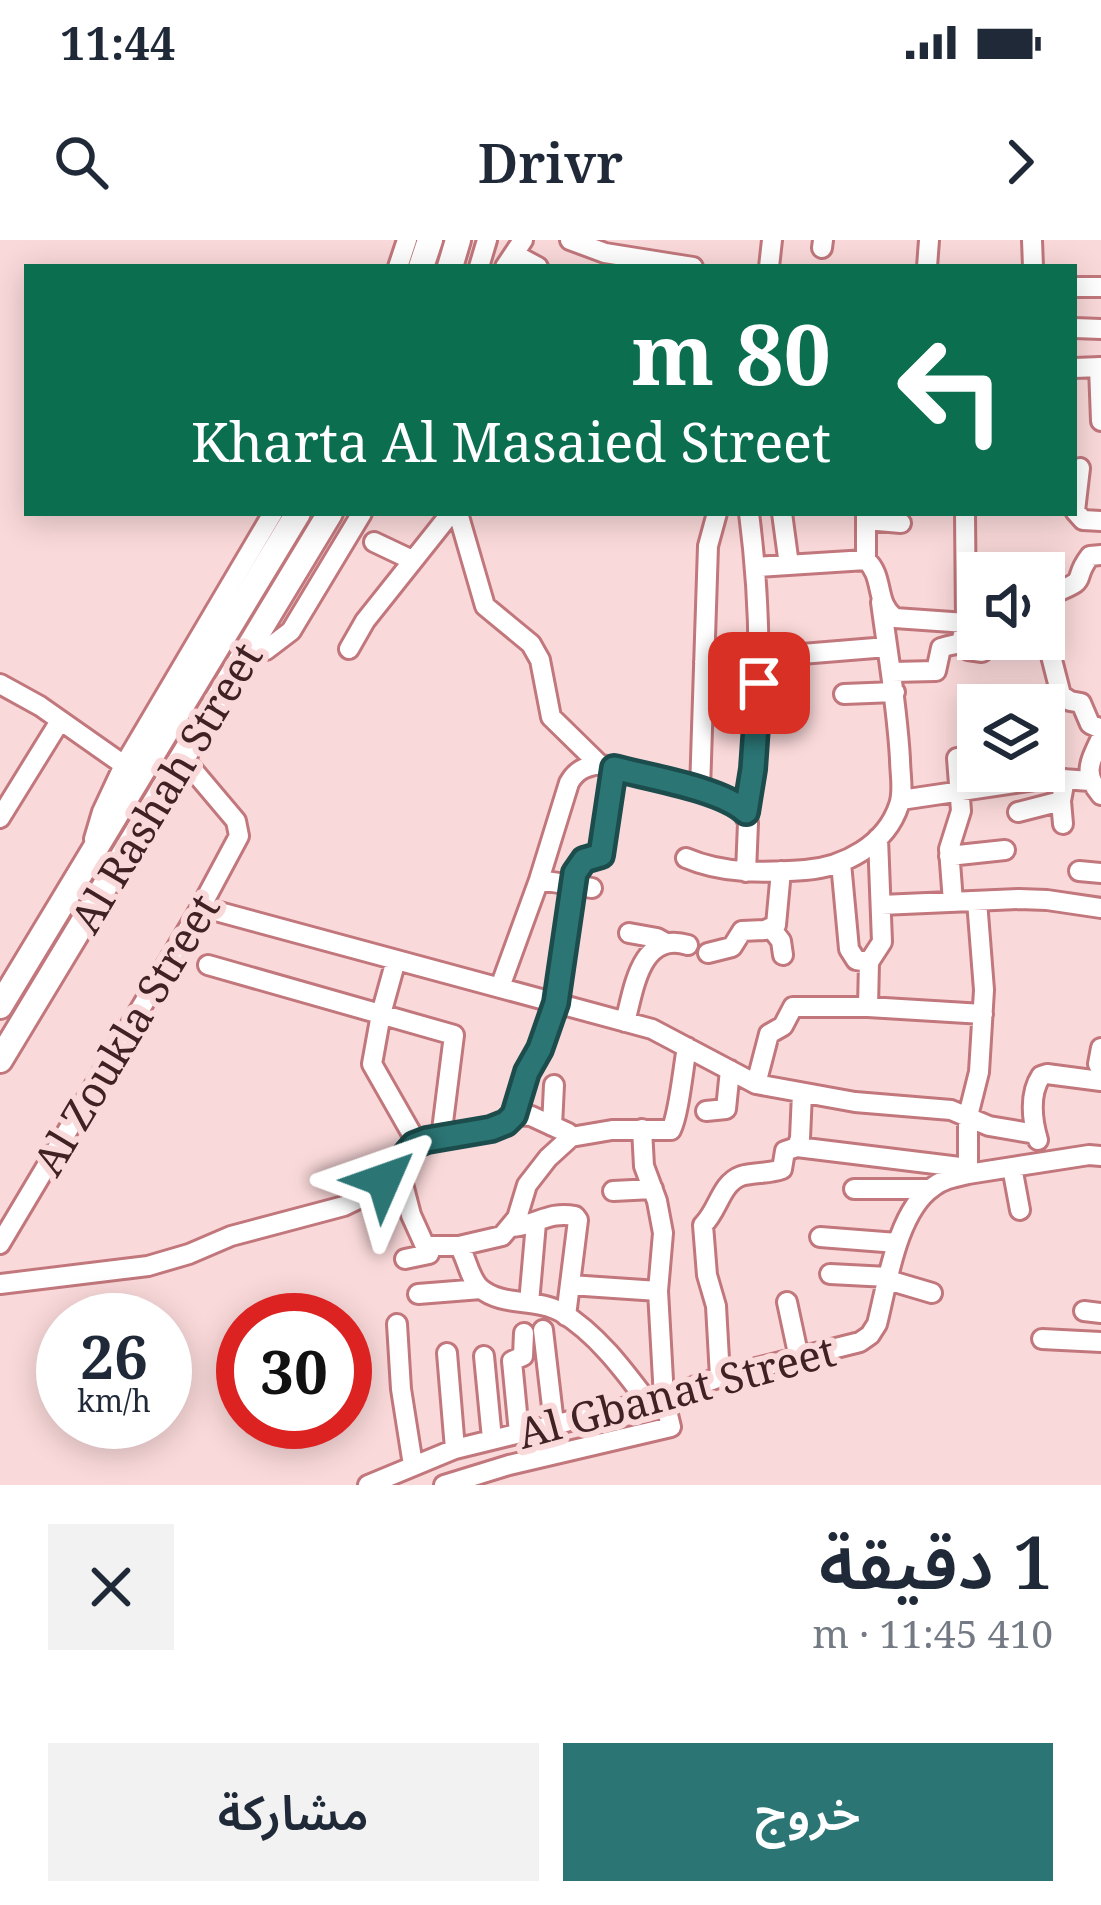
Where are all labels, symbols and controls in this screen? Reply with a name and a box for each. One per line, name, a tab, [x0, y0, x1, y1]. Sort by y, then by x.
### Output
text: 11:44	[60, 12, 175, 73]
text: Drivr	[478, 125, 623, 199]
icon: search	[48, 129, 114, 195]
icon: forward	[987, 129, 1053, 195]
text: 80 m	[631, 295, 831, 410]
icon: left	[873, 312, 1029, 468]
text: Kharta Al Masaied Street	[191, 404, 831, 478]
map controls	[957, 552, 1065, 792]
button: sound	[957, 552, 1065, 660]
street label: Al Rashah Street	[56, 631, 274, 943]
pin	[708, 632, 810, 734]
icon: arrive	[726, 650, 792, 716]
button: layers	[957, 684, 1065, 792]
street label: Al Zoukla Street	[19, 883, 231, 1185]
position arrow	[321, 1117, 447, 1243]
speed limit sign: 30	[216, 1293, 372, 1449]
text: 26	[80, 1315, 148, 1397]
street label: Al Gbanat Street	[511, 1321, 841, 1461]
text: km/h	[77, 1380, 151, 1421]
text: 1 دقيقة	[819, 1512, 1053, 1610]
button: close	[48, 1524, 174, 1650]
text: 410 m · 11:45	[812, 1606, 1053, 1659]
button: مشاركة	[48, 1743, 539, 1881]
button: خروج	[563, 1743, 1053, 1881]

